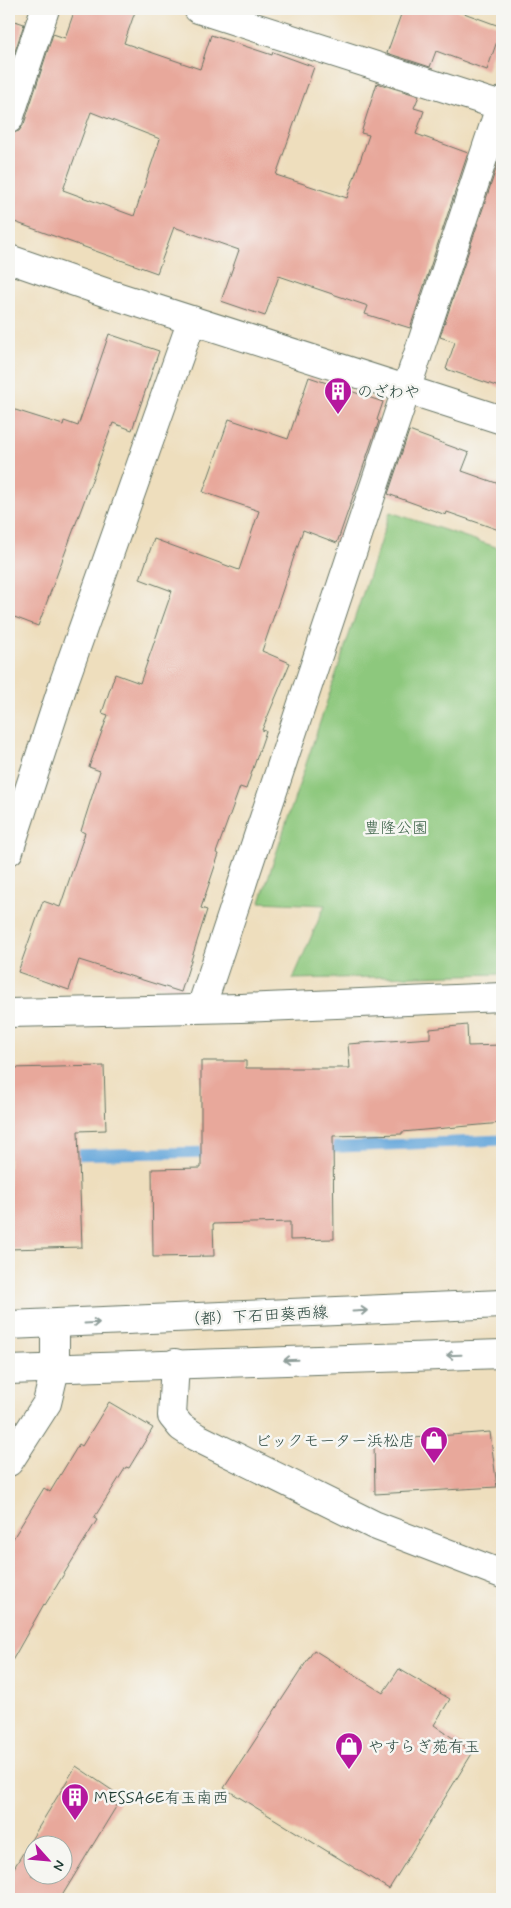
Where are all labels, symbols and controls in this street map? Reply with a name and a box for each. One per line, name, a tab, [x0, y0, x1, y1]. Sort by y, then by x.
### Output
building icon: のざわや	[323, 376, 353, 415]
place label: のざわや	[357, 382, 420, 403]
park label: 豊隆公園	[364, 818, 428, 839]
street label: （都）下石田葵西線	[184, 1302, 329, 1331]
one-way arrow	[351, 1306, 367, 1315]
one-way arrow	[84, 1318, 100, 1327]
one-way arrow	[446, 1351, 462, 1360]
one-way arrow	[283, 1355, 300, 1365]
shop icon: ビックモーター浜松店	[419, 1425, 449, 1464]
place label: ビックモーター浜松店	[255, 1431, 415, 1452]
shop icon: やすらぎ苑有玉	[334, 1731, 364, 1770]
place label: やすらぎ苑有玉	[368, 1737, 480, 1758]
building icon: MESSAGE有玉南西	[60, 1782, 90, 1821]
place label: MESSAGE有玉南西	[94, 1788, 228, 1809]
north arrow	[22, 1836, 72, 1886]
text: N	[49, 1857, 69, 1874]

